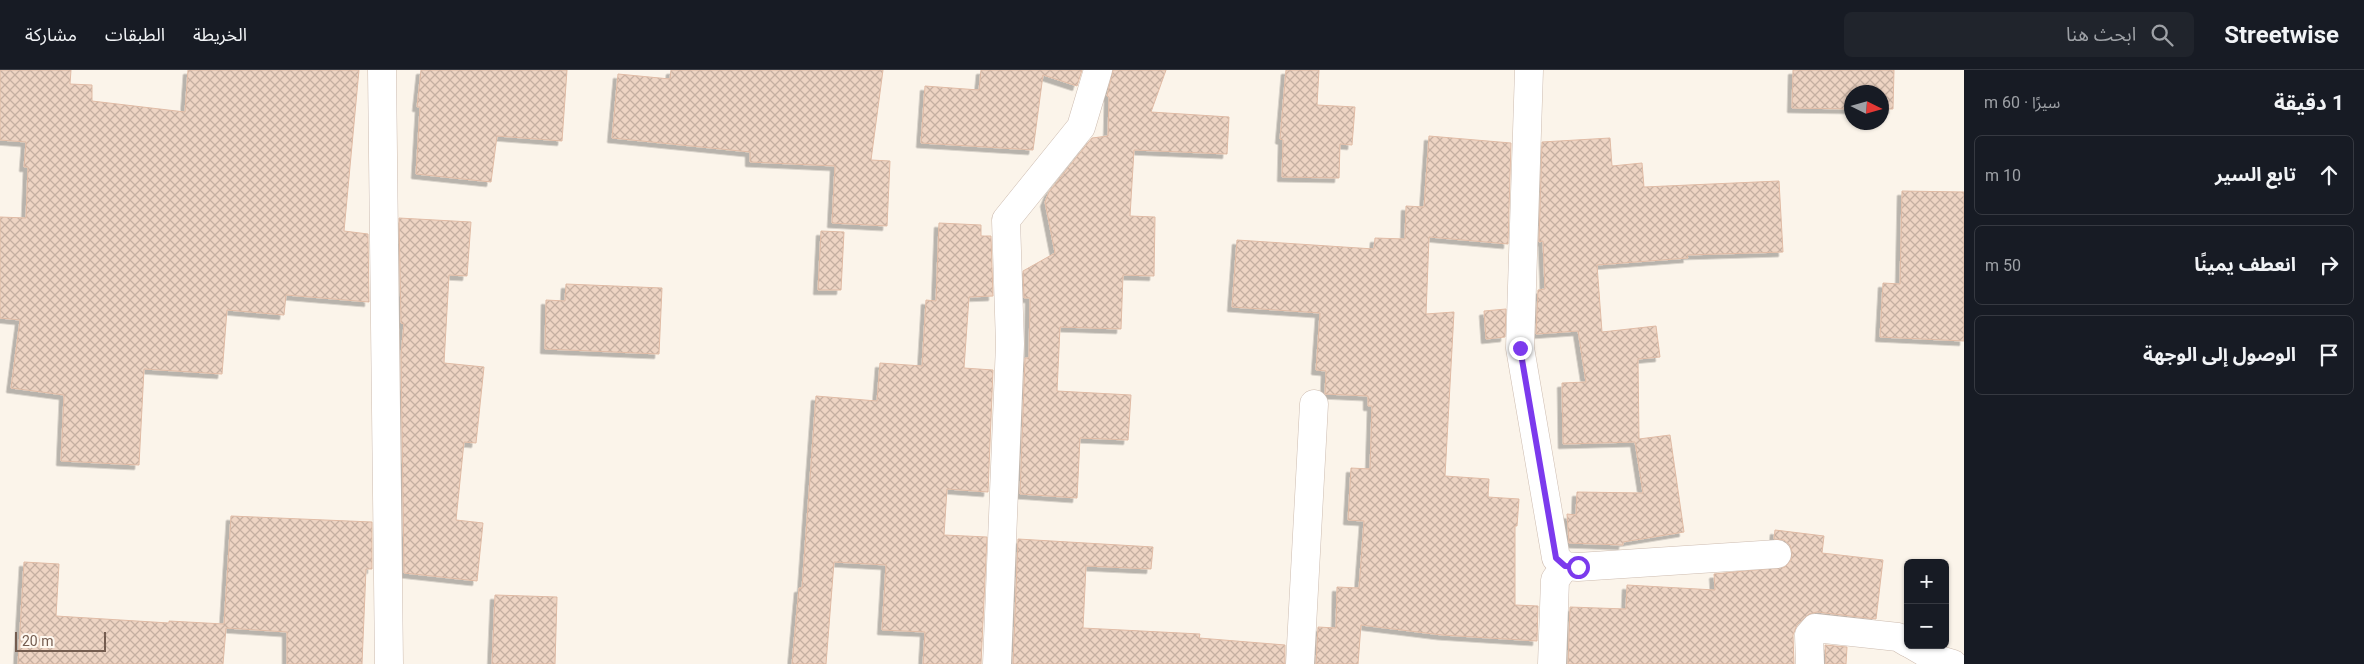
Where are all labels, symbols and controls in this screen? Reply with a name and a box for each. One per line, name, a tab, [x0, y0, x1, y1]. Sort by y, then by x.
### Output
search box	[1844, 12, 2194, 57]
icon: search	[2148, 21, 2176, 49]
text: Streetwise	[2224, 21, 2339, 49]
text: ابحث هنا	[2066, 23, 2136, 46]
text: مشاركة	[25, 24, 77, 45]
text: الطبقات	[105, 24, 165, 45]
text: الخريطة	[193, 24, 247, 45]
north arrow	[1844, 85, 1889, 130]
text: 1 دقيقة	[2274, 91, 2344, 115]
text: سيرًا · 60 m	[1984, 93, 2060, 112]
icon: ahead	[2315, 161, 2343, 189]
text: تابع السير	[2215, 163, 2296, 186]
text: 10 m	[1985, 166, 2021, 185]
icon: right	[2315, 251, 2343, 279]
text: انعطف يمينًا	[2194, 253, 2296, 276]
text: 50 m	[1985, 256, 2021, 275]
route end	[1509, 337, 1532, 360]
icon: arrive	[2315, 341, 2343, 369]
text: الوصول إلى الوجهة	[2143, 343, 2296, 366]
route start	[1567, 556, 1590, 579]
map controls	[1904, 559, 1949, 649]
button: +	[1904, 559, 1949, 604]
button: −	[1904, 604, 1949, 649]
scale bar	[15, 629, 106, 652]
text: 20 m	[22, 633, 54, 649]

